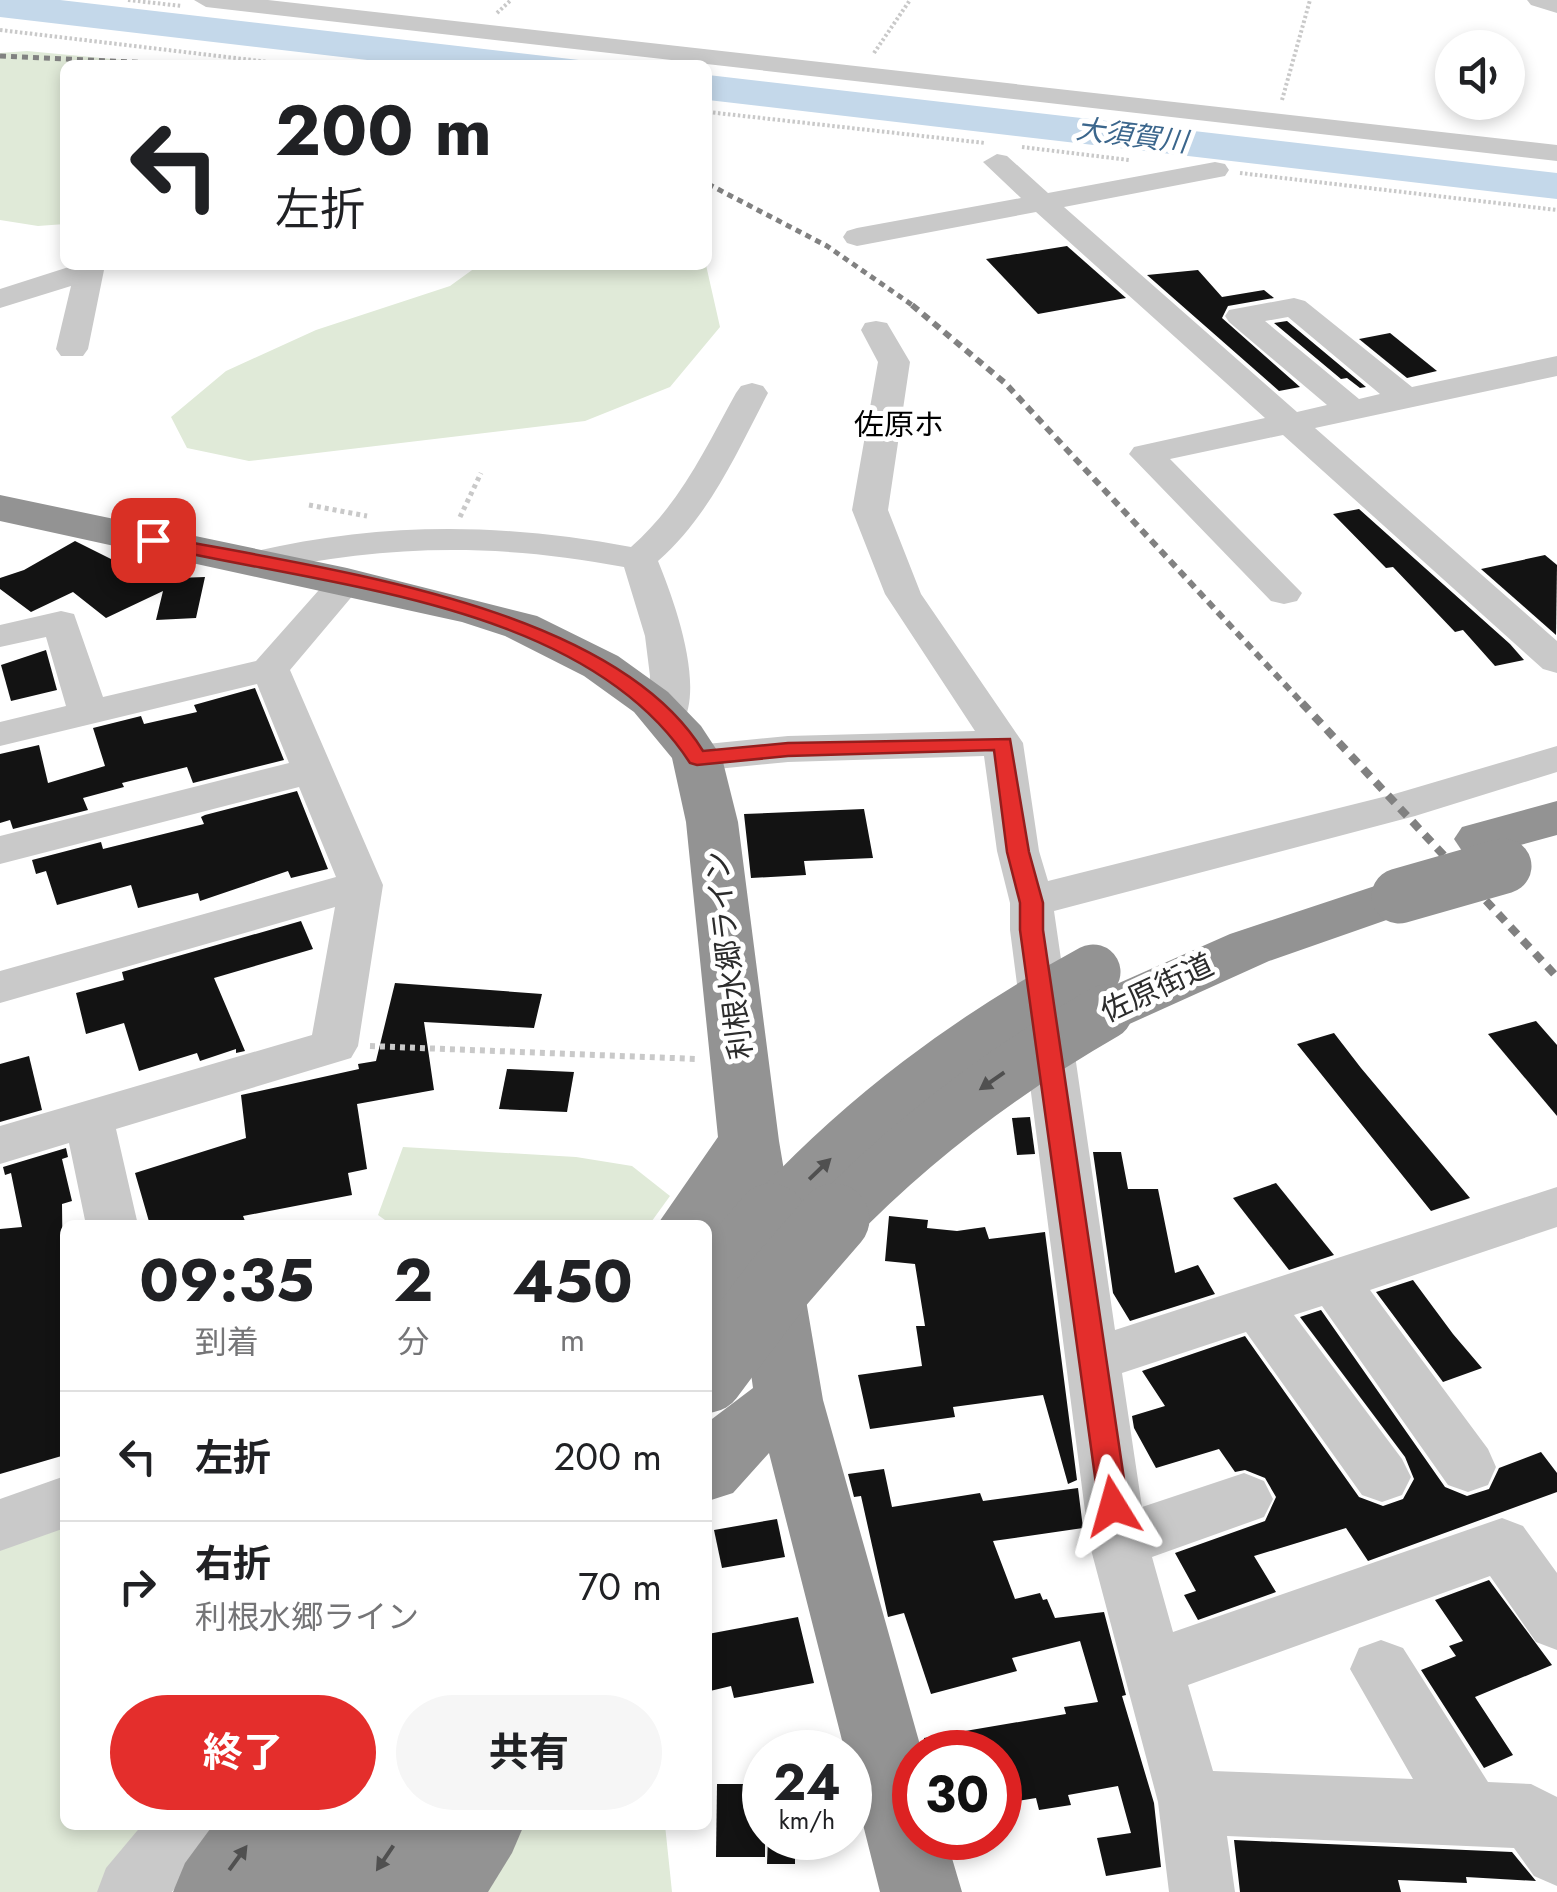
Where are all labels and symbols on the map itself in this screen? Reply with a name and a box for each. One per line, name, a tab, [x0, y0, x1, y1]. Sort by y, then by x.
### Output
water label: 大須賀川	[1074, 108, 1193, 163]
district label: 佐原ホ	[854, 403, 944, 446]
pin	[111, 498, 196, 583]
street label: 利根水郷ライン	[694, 848, 763, 1062]
street label: 佐原街道	[1093, 943, 1220, 1032]
one-way arrow	[979, 1071, 1005, 1090]
one-way arrow	[808, 1157, 832, 1181]
position arrow	[1061, 1454, 1165, 1558]
speed limit sign: 30	[892, 1730, 1022, 1860]
one-way arrow	[228, 1845, 247, 1872]
one-way arrow	[376, 1845, 394, 1872]

